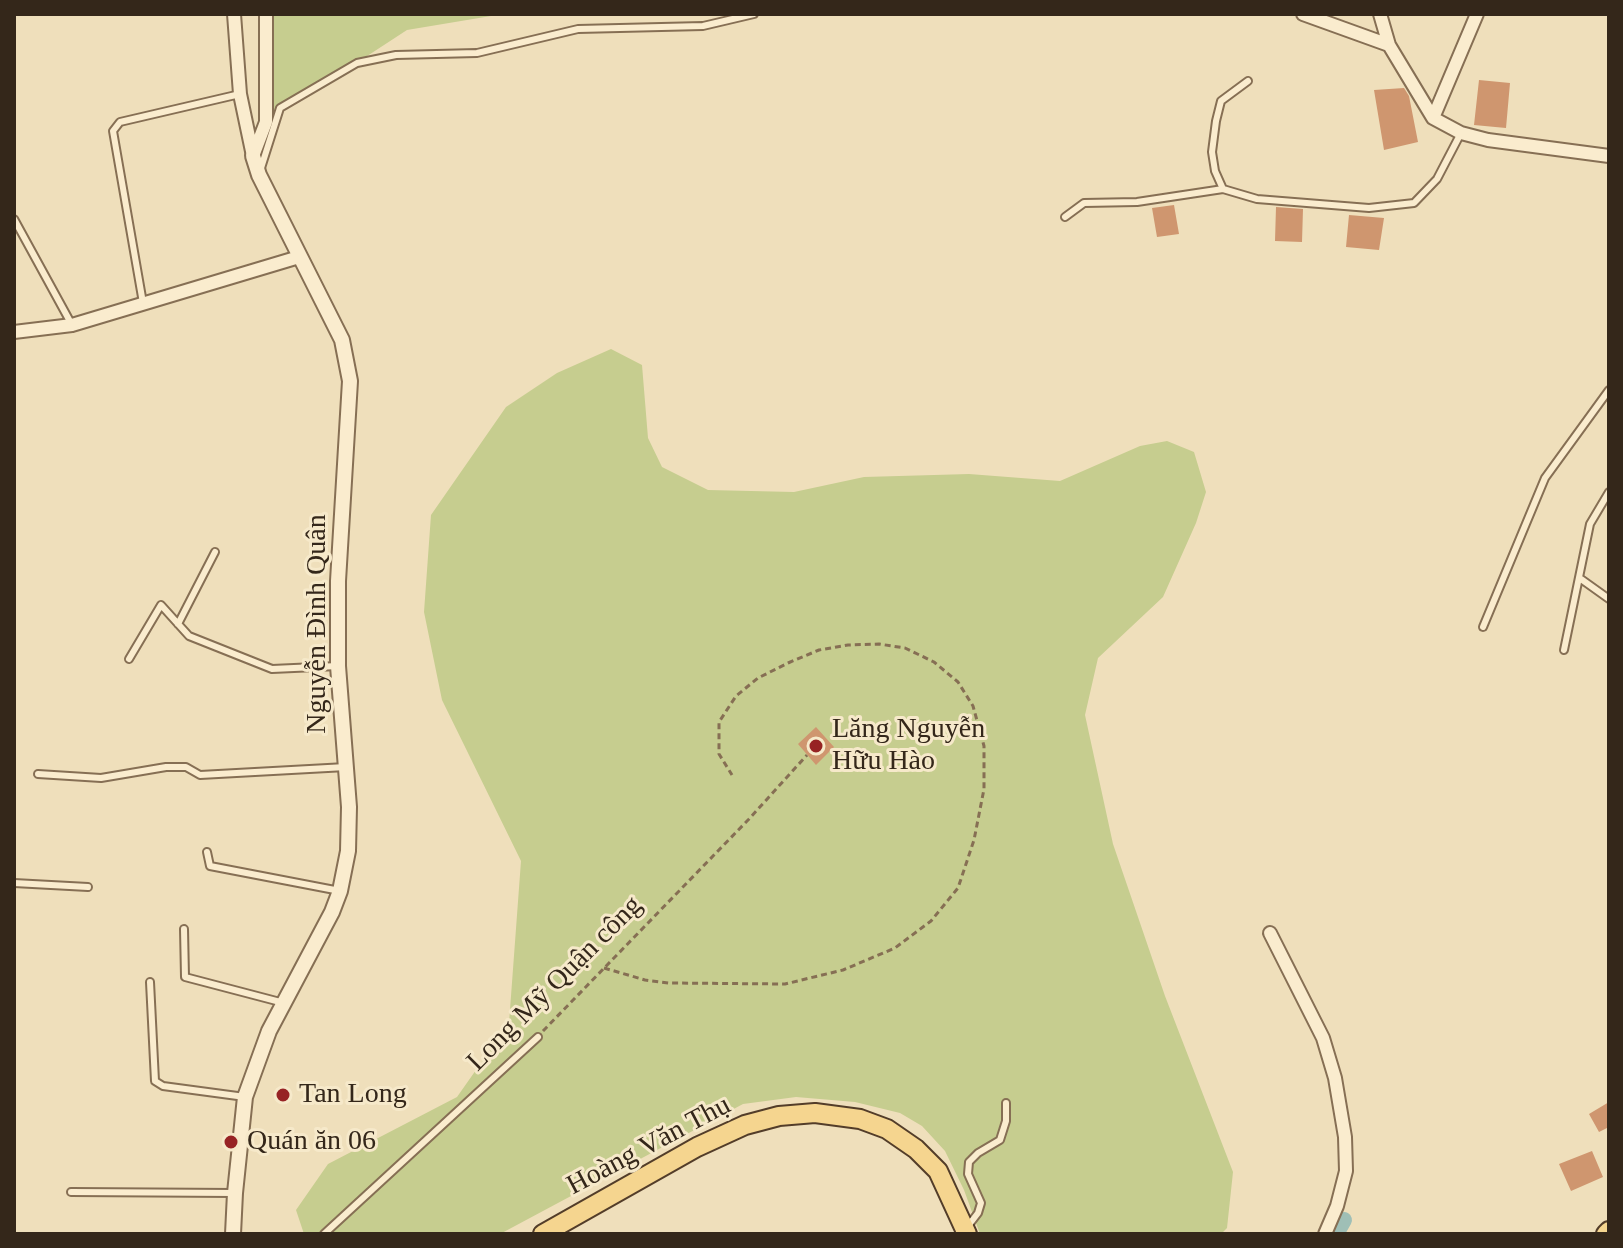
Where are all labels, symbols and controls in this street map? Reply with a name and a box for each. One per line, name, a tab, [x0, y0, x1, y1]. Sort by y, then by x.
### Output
street label: Nguyễn Đình Quân	[301, 514, 335, 734]
place label: Lăng Nguyễn Hữu Hào	[832, 713, 985, 779]
marker: Lăng Nguyễn Hữu Hào	[807, 737, 825, 755]
street label: Long Mỹ Quận công	[460, 889, 650, 1079]
place label: Tan Long	[299, 1078, 407, 1112]
marker: Tan Long	[274, 1086, 292, 1104]
street label: Hoàng Văn Thụ	[561, 1089, 737, 1203]
place label: Quán ăn 06	[247, 1125, 376, 1159]
marker: Quán ăn 06	[222, 1133, 240, 1151]

